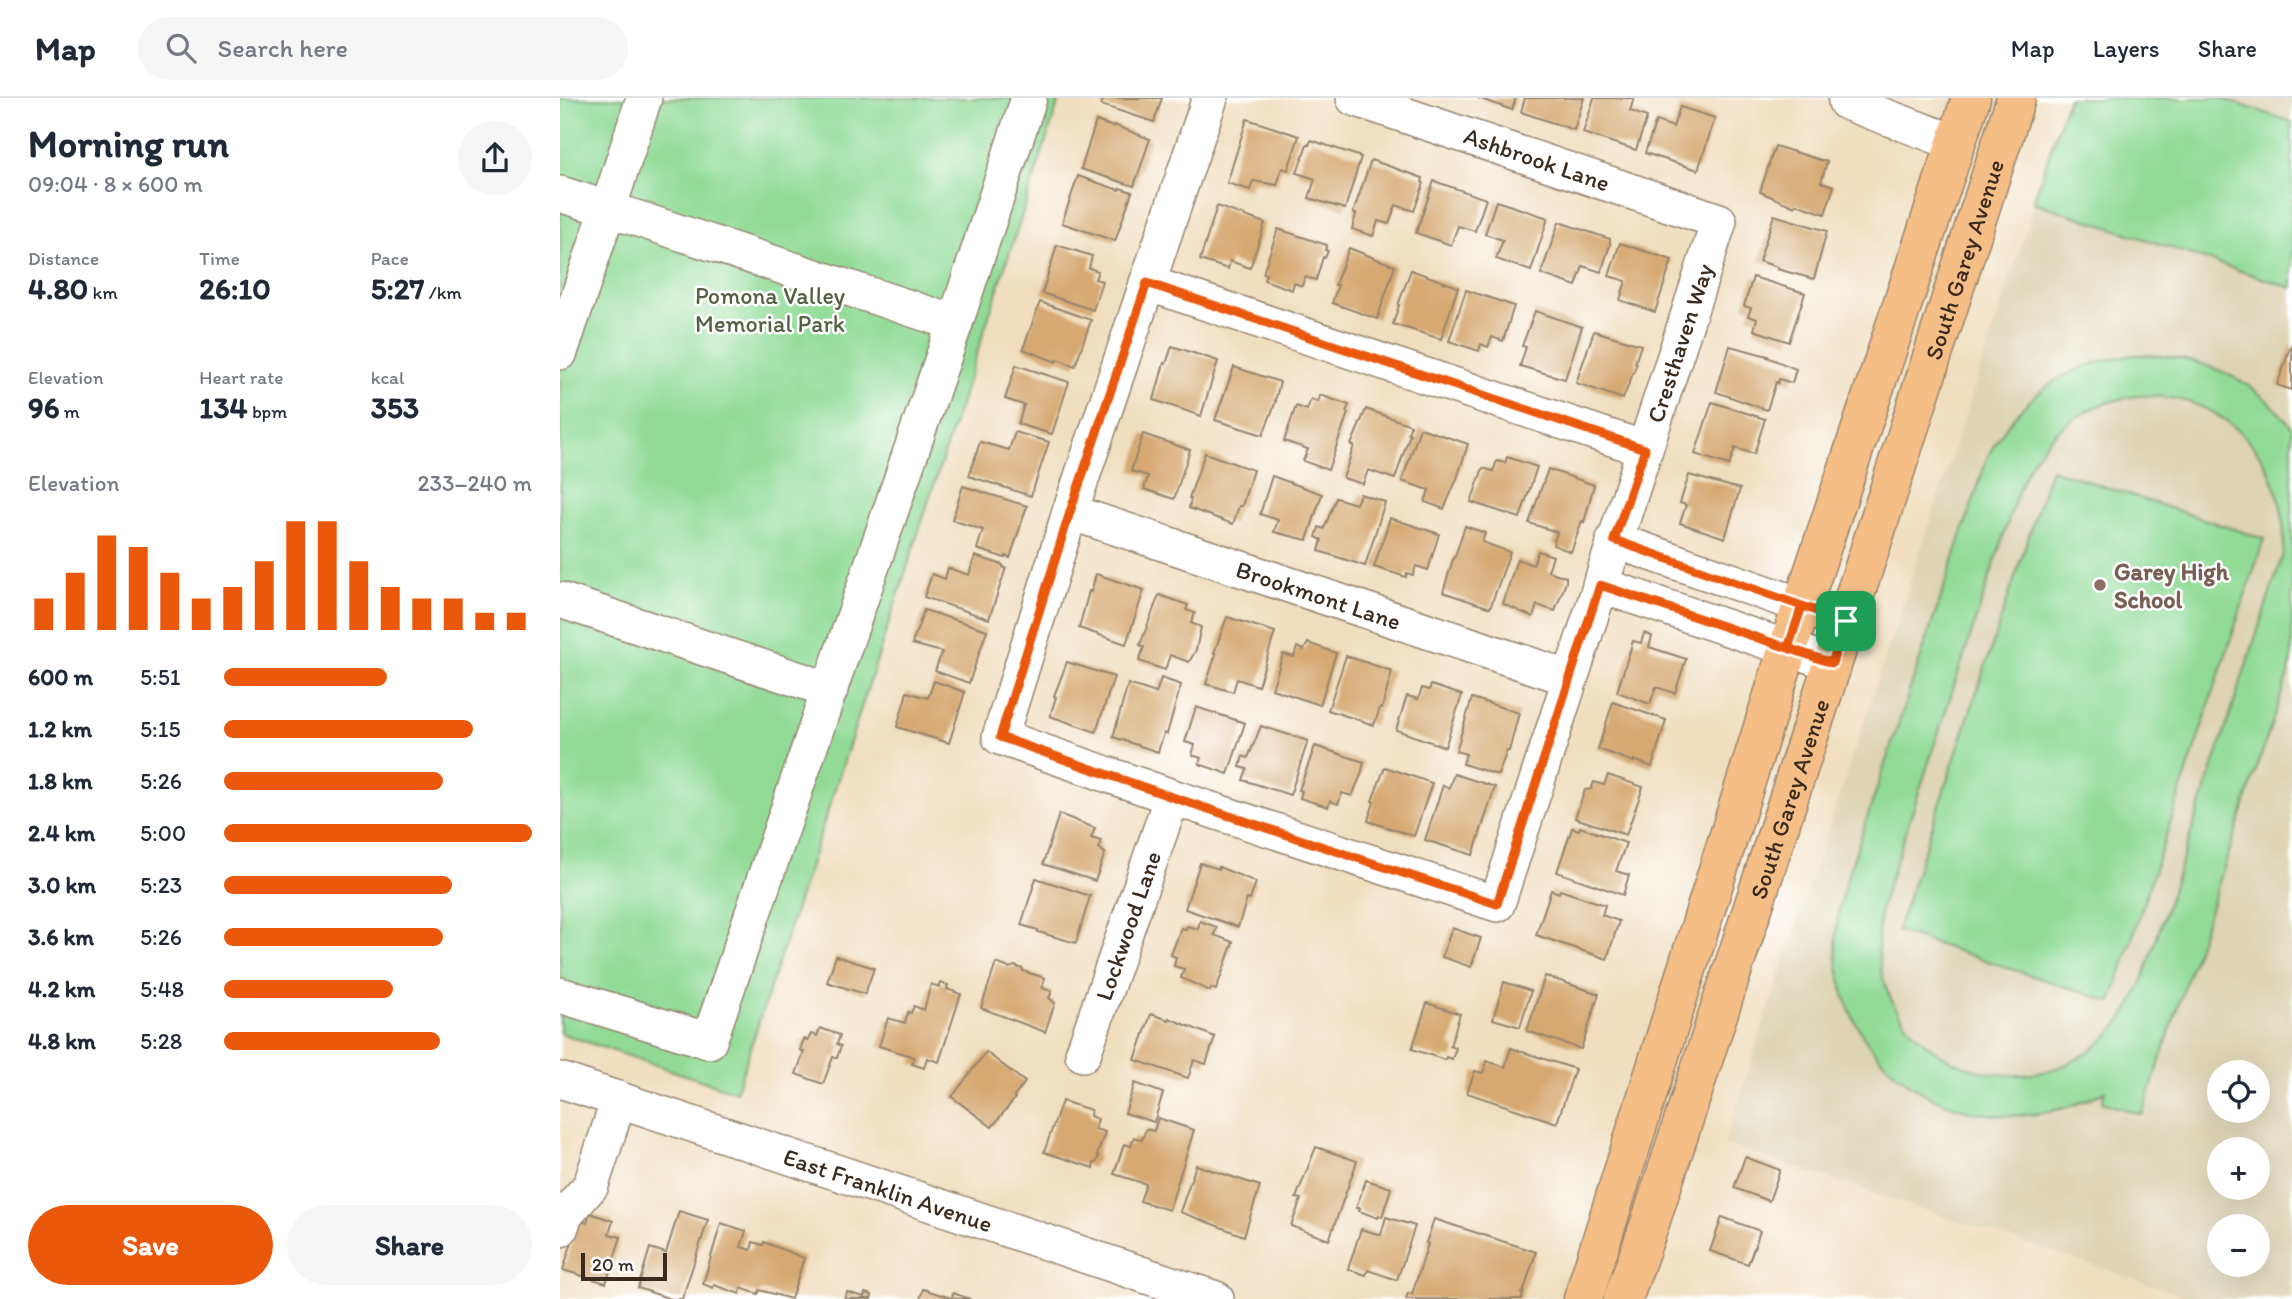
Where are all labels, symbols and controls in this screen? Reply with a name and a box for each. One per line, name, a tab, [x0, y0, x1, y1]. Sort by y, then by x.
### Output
search box	[138, 17, 628, 80]
text: Map	[35, 29, 96, 68]
icon: search	[162, 29, 200, 67]
text: Search here	[218, 32, 348, 64]
text: Map	[2011, 34, 2055, 63]
text: Layers	[2093, 34, 2160, 63]
text: Share	[2198, 34, 2257, 63]
text: Morning run	[28, 121, 229, 167]
button: share	[458, 121, 532, 195]
street label: Ashbrook Lane	[1460, 121, 1614, 197]
street label: South Garey Avenue	[1918, 156, 2010, 363]
text: 09:04 · 8 × 600 m	[28, 170, 203, 198]
text: Distance	[28, 247, 99, 270]
text: Time	[199, 247, 240, 270]
text: Pace	[371, 247, 409, 270]
street label: Cresthaven Way	[1640, 260, 1719, 426]
text: 4.80	[28, 270, 88, 307]
text: 26:10	[199, 270, 271, 307]
text: 5:27	[371, 270, 424, 307]
text: km	[88, 281, 118, 304]
text: /km	[424, 281, 462, 304]
park label: Pomona Valley Memorial Park	[695, 281, 845, 338]
text: Elevation	[28, 366, 104, 389]
text: Heart rate	[199, 366, 283, 389]
text: kcal	[371, 366, 404, 389]
text: 96	[28, 389, 60, 426]
text: 134	[199, 389, 248, 426]
text: 353	[371, 389, 419, 426]
text: m	[60, 400, 80, 423]
text: bpm	[248, 400, 287, 423]
text: Elevation	[28, 469, 119, 497]
text: 233–240 m	[417, 469, 532, 497]
street label: Brookmont Lane	[1233, 554, 1405, 636]
place label: Garey High School	[2114, 557, 2230, 614]
marker: Garey High School	[2092, 577, 2108, 593]
pin	[1816, 591, 1876, 651]
icon: arrive	[1827, 602, 1865, 640]
text: 600 m	[28, 663, 93, 691]
text: 5:51	[140, 663, 180, 691]
street label: South Garey Avenue	[1743, 695, 1835, 903]
text: 1.2 km	[28, 715, 92, 743]
text: 5:15	[140, 715, 180, 743]
text: 1.8 km	[28, 767, 93, 795]
text: 5:26	[140, 767, 182, 795]
text: 2.4 km	[28, 819, 95, 847]
text: 5:00	[140, 819, 186, 847]
street label: Lockwood Lane	[1088, 847, 1167, 1004]
text: 3.0 km	[28, 871, 96, 899]
text: 5:23	[140, 871, 182, 899]
text: 3.6 km	[28, 923, 94, 951]
text: 5:26	[140, 923, 182, 951]
text: 4.2 km	[28, 975, 95, 1003]
text: 5:48	[140, 975, 184, 1003]
text: 4.8 km	[28, 1027, 96, 1055]
text: 5:28	[140, 1027, 182, 1055]
map controls	[2207, 1060, 2270, 1277]
button: locate	[2207, 1060, 2270, 1123]
button: +	[2207, 1137, 2270, 1200]
street label: East Franklin Avenue	[780, 1141, 996, 1238]
button: Save	[28, 1205, 273, 1285]
button: Share	[287, 1205, 532, 1285]
button: −	[2207, 1214, 2270, 1277]
scale bar	[581, 1250, 667, 1282]
text: 20 m	[592, 1253, 634, 1276]

